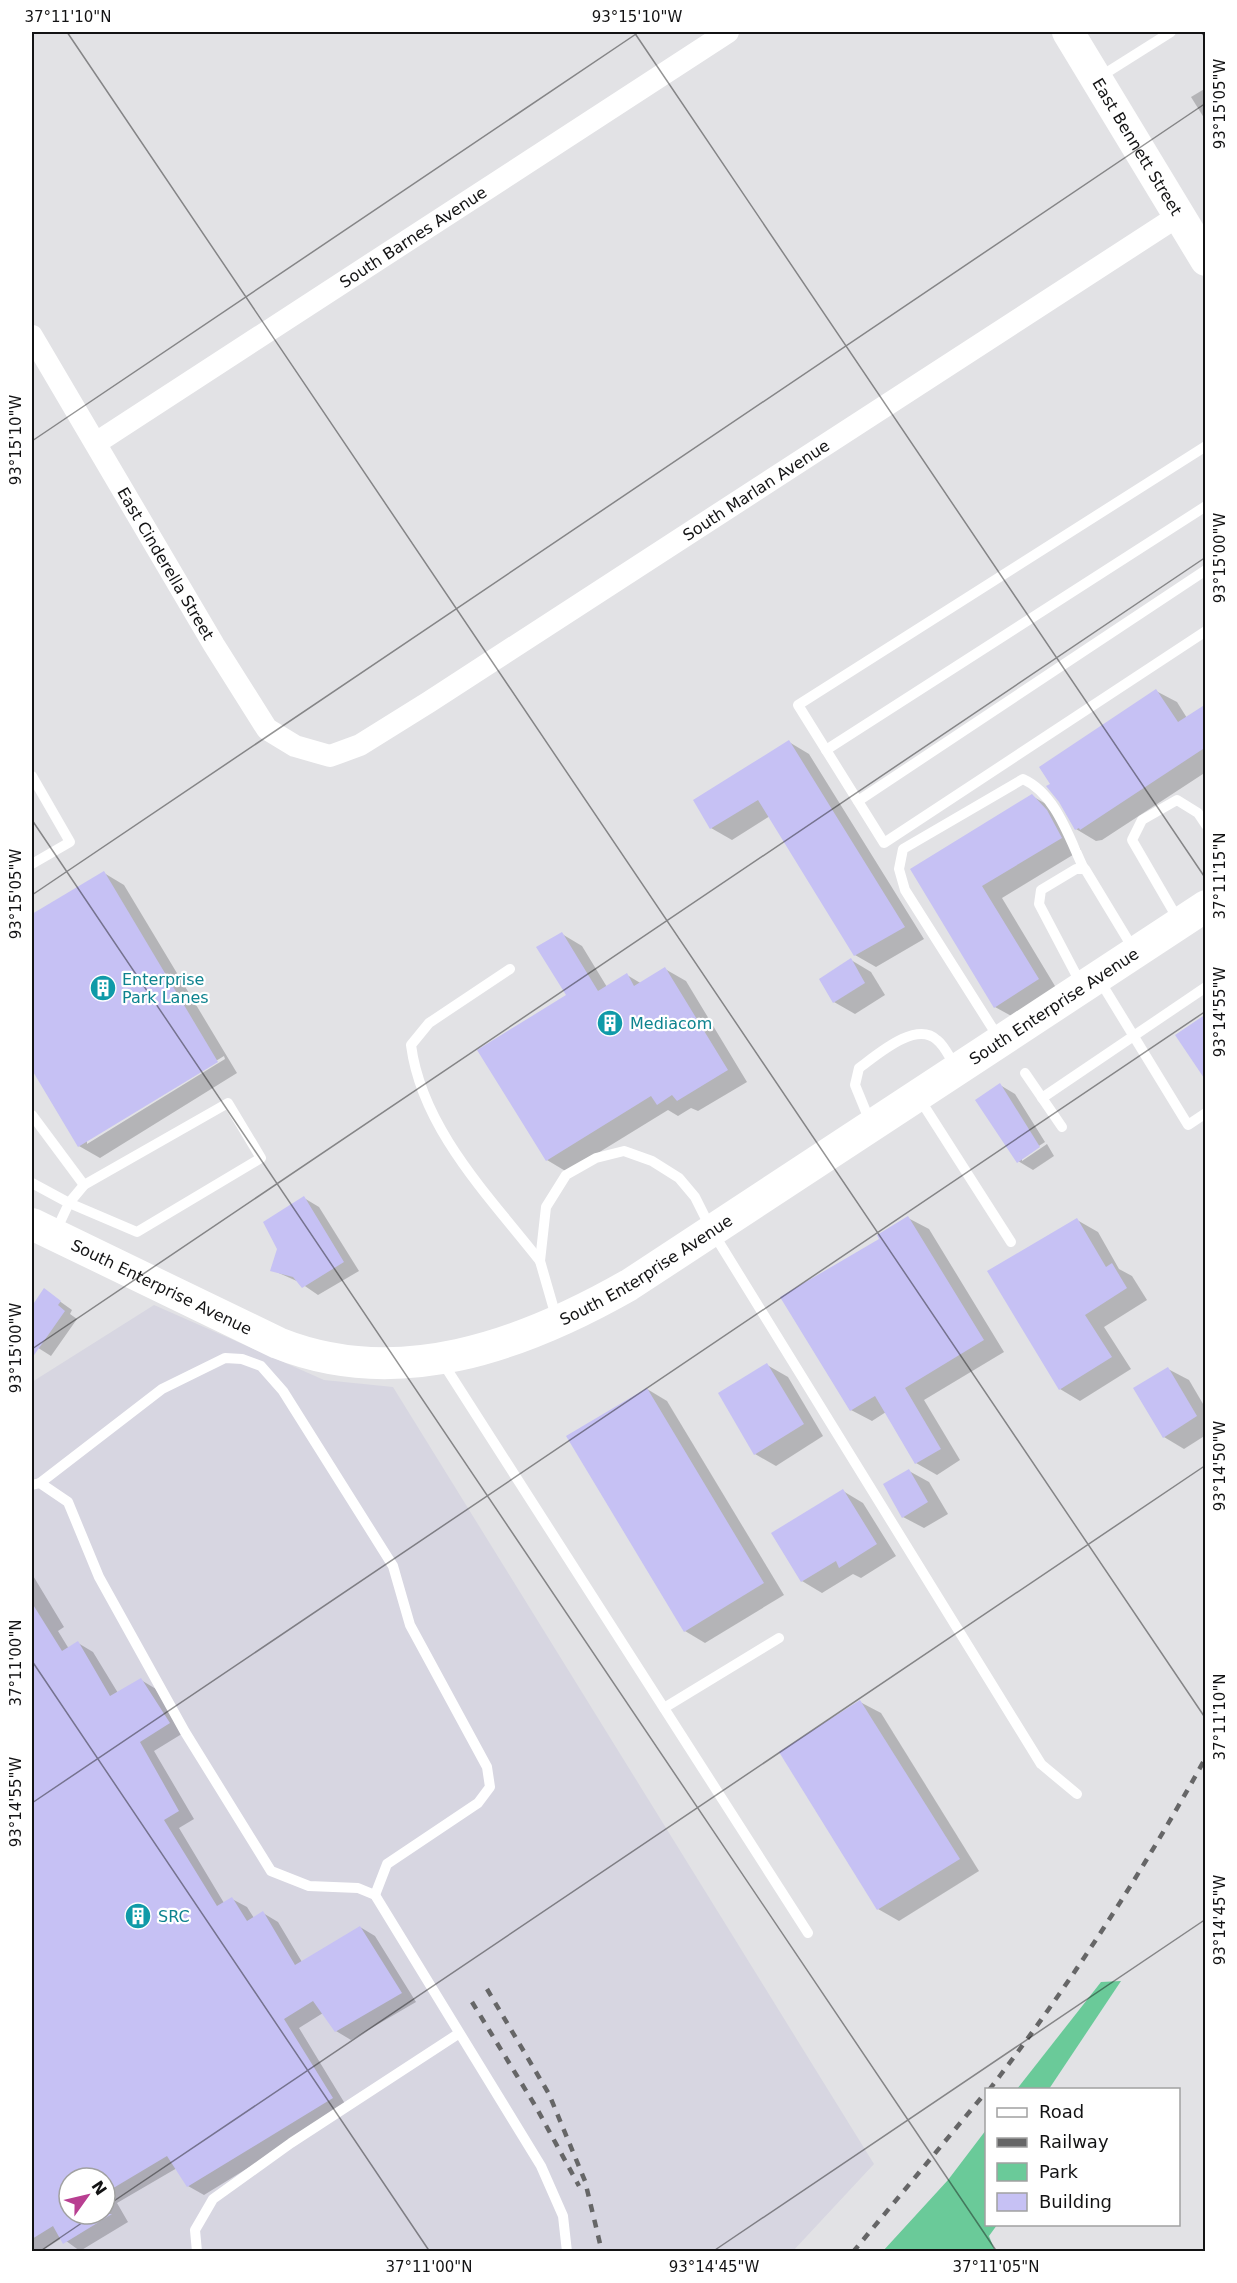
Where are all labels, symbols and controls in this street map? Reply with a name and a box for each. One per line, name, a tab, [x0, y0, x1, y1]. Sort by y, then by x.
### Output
text: 37°11'10"N	[24, 8, 112, 26]
text: 93°15'10"W	[592, 8, 682, 26]
text: 93°15'05"W	[1211, 59, 1229, 149]
street label: East Bennett Street	[1089, 75, 1186, 219]
street label: South Barnes Avenue	[336, 182, 490, 292]
text: 93°15'10"W	[7, 395, 25, 485]
street label: South Marlan Avenue	[679, 435, 833, 544]
street label: East Cinderella Street	[114, 484, 218, 643]
text: 93°15'00"W	[1211, 513, 1229, 603]
text: 37°11'15"N	[1211, 832, 1229, 920]
text: 93°15'05"W	[7, 849, 25, 939]
street label: South Enterprise Avenue	[966, 944, 1142, 1068]
text: 93°14'55"W	[1211, 967, 1229, 1057]
place label: Enterprise Park Lanes	[122, 970, 209, 1007]
building icon: Enterprise Park Lanes	[88, 973, 118, 1003]
building icon: Mediacom	[595, 1008, 625, 1038]
place label: Mediacom	[630, 1014, 712, 1033]
street label: South Enterprise Avenue	[556, 1210, 736, 1329]
street label: South Enterprise Avenue	[68, 1235, 255, 1338]
text: 93°15'00"W	[7, 1303, 25, 1393]
text: 93°14'50"W	[1211, 1421, 1229, 1511]
text: 37°11'00"N	[7, 1619, 25, 1707]
text: 37°11'10"N	[1211, 1673, 1229, 1761]
text: 93°14'55"W	[7, 1757, 25, 1847]
text: 93°14'45"W	[1211, 1875, 1229, 1965]
building icon: SRC	[123, 1901, 153, 1931]
place label: SRC	[158, 1907, 190, 1926]
legend	[985, 2088, 1180, 2226]
text: Road	[1039, 2101, 1084, 2122]
text: Railway	[1039, 2131, 1109, 2152]
text: Park	[1039, 2161, 1078, 2182]
north arrow	[57, 2166, 117, 2226]
text: N	[87, 2177, 111, 2199]
text: Building	[1039, 2191, 1112, 2212]
text: 37°11'00"N	[385, 2258, 473, 2276]
text: 93°14'45"W	[669, 2258, 759, 2276]
text: 37°11'05"N	[952, 2258, 1040, 2276]

